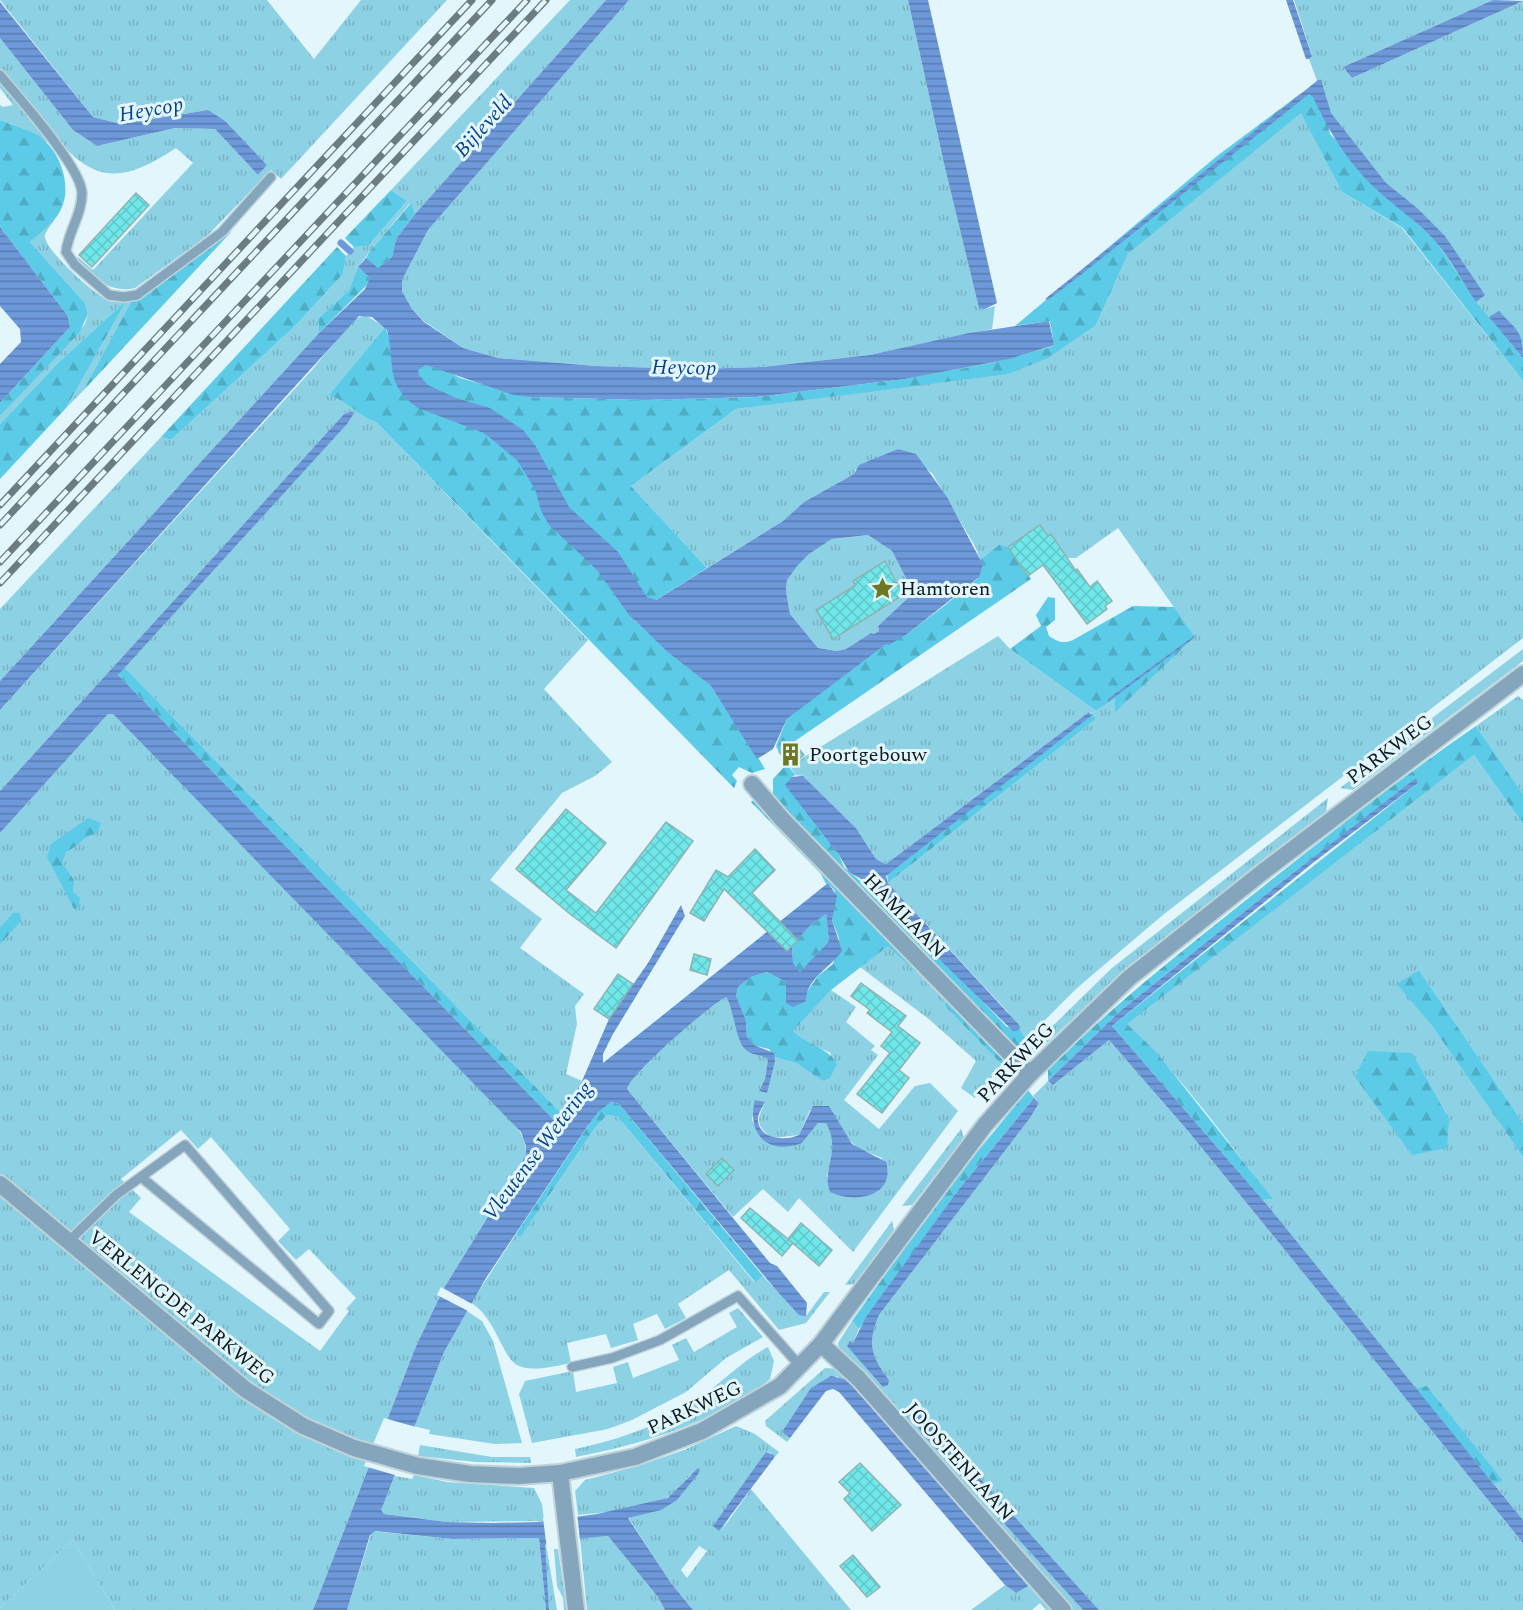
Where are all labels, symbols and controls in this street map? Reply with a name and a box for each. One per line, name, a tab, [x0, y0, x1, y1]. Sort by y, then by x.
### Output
water label: Bijleveld	[447, 88, 521, 165]
water label: Heycop	[116, 89, 186, 131]
water label: Heycop	[651, 351, 717, 385]
place label: Hamtoren	[900, 574, 990, 604]
place icon: Hamtoren	[869, 575, 895, 601]
street label: PARKWEG	[1340, 707, 1439, 792]
place label: Poortgebouw	[809, 740, 928, 770]
building icon: Poortgebouw	[778, 741, 804, 767]
street label: HAMLAAN	[856, 866, 953, 965]
street label: PARKWEG	[970, 1015, 1061, 1110]
water label: Vleutense Wetering	[475, 1075, 601, 1228]
street label: VERLENGDE PARKWEG	[81, 1223, 281, 1393]
street label: PARKWEG	[642, 1373, 747, 1443]
street label: JOOSTENLAAN	[898, 1396, 1021, 1528]

